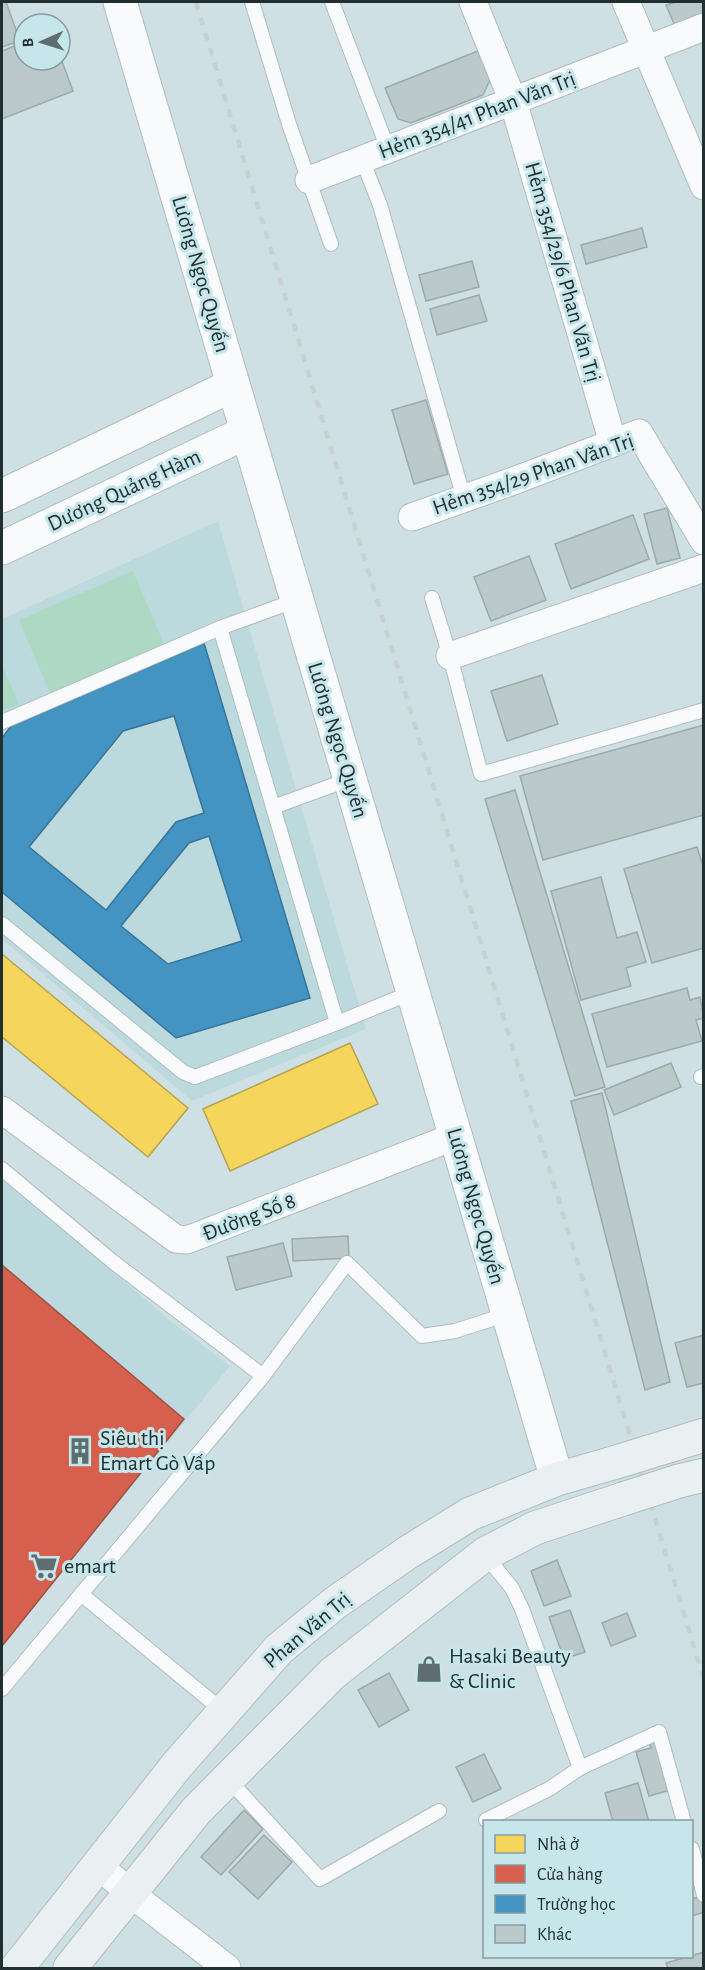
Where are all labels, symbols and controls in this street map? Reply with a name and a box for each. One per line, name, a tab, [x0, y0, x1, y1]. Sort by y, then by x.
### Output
north arrow	[12, 12, 72, 72]
text: B	[20, 38, 36, 48]
street label: Hẻm 354/41 Phan Văn Trị	[376, 67, 578, 163]
street label: Hẻm 354/29/6 Phan Văn Trị	[521, 160, 605, 384]
street label: Lương Ngọc Quyến	[168, 193, 234, 355]
street label: Hẻm 354/29 Phan Văn Trị	[430, 429, 636, 519]
street label: Dương Quảng Hàm	[44, 445, 204, 535]
street label: Lương Ngọc Quyến	[304, 660, 372, 820]
street label: Lương Ngọc Quyến	[443, 1125, 509, 1287]
street label: Đường Số 8	[199, 1189, 299, 1245]
place label: Siêu thị Emart Gò Vấp	[100, 1427, 215, 1474]
building icon: Siêu thị Emart Gò Vấp	[65, 1436, 95, 1466]
supermarket icon: emart	[29, 1551, 59, 1581]
place label: emart	[64, 1555, 116, 1577]
street label: Phan Văn Trị	[259, 1588, 355, 1672]
place label: Hasaki Beauty & Clinic	[449, 1645, 571, 1692]
shop icon: Hasaki Beauty & Clinic	[414, 1654, 444, 1684]
legend	[483, 1820, 693, 1958]
text: Nhà ở	[537, 1836, 579, 1854]
text: Cửa hàng	[537, 1866, 603, 1884]
text: Trường học	[537, 1896, 615, 1914]
text: Khác	[537, 1926, 572, 1944]

